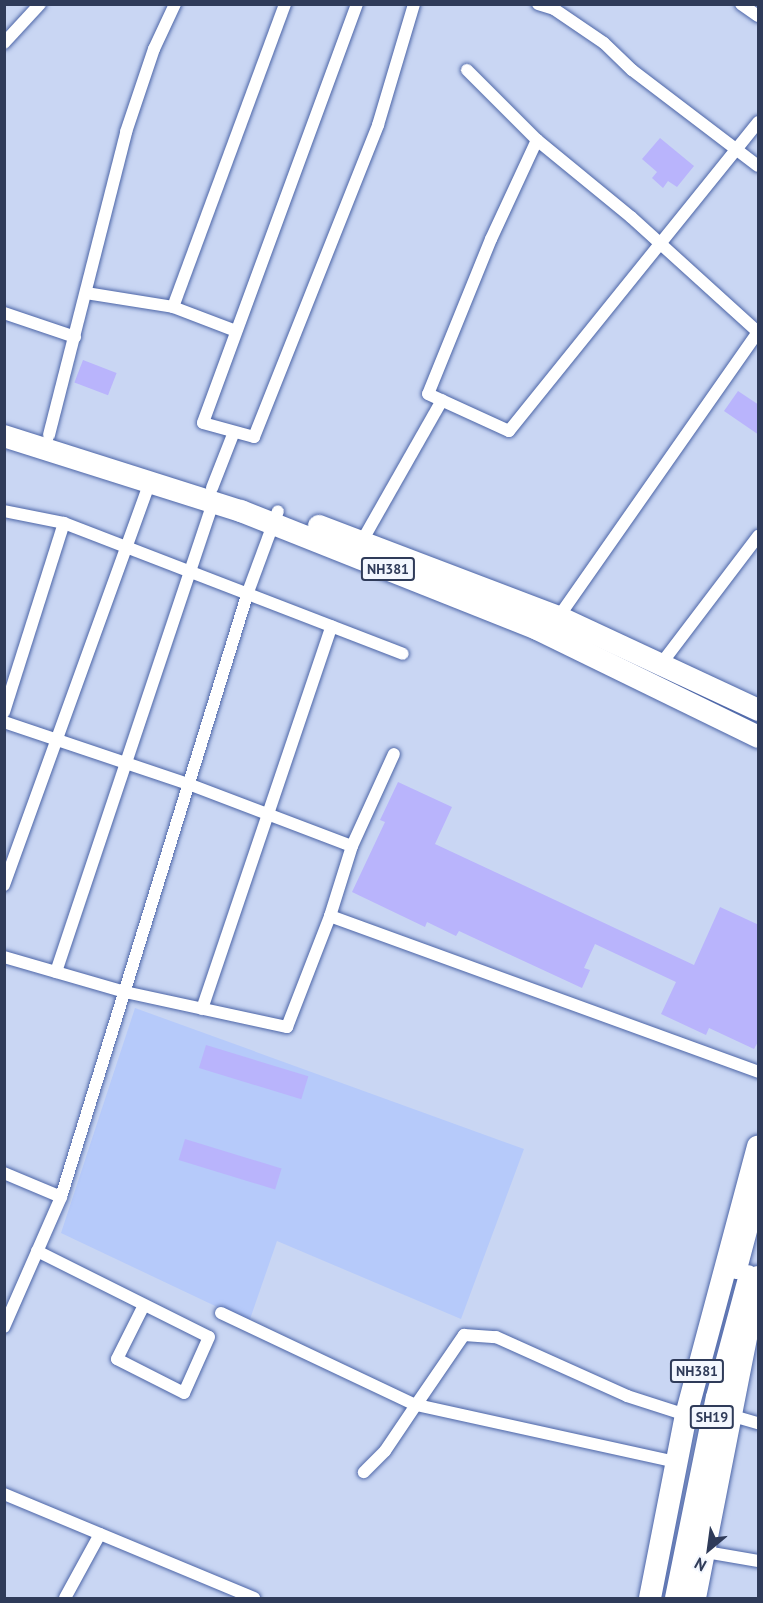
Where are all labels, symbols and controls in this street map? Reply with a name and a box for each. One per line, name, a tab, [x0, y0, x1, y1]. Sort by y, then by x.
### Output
road number: NH381	[360, 558, 416, 580]
road number: NH381	[668, 1360, 726, 1382]
road number: SH19	[690, 1406, 734, 1428]
north arrow	[679, 1519, 739, 1579]
text: N	[691, 1553, 710, 1576]

